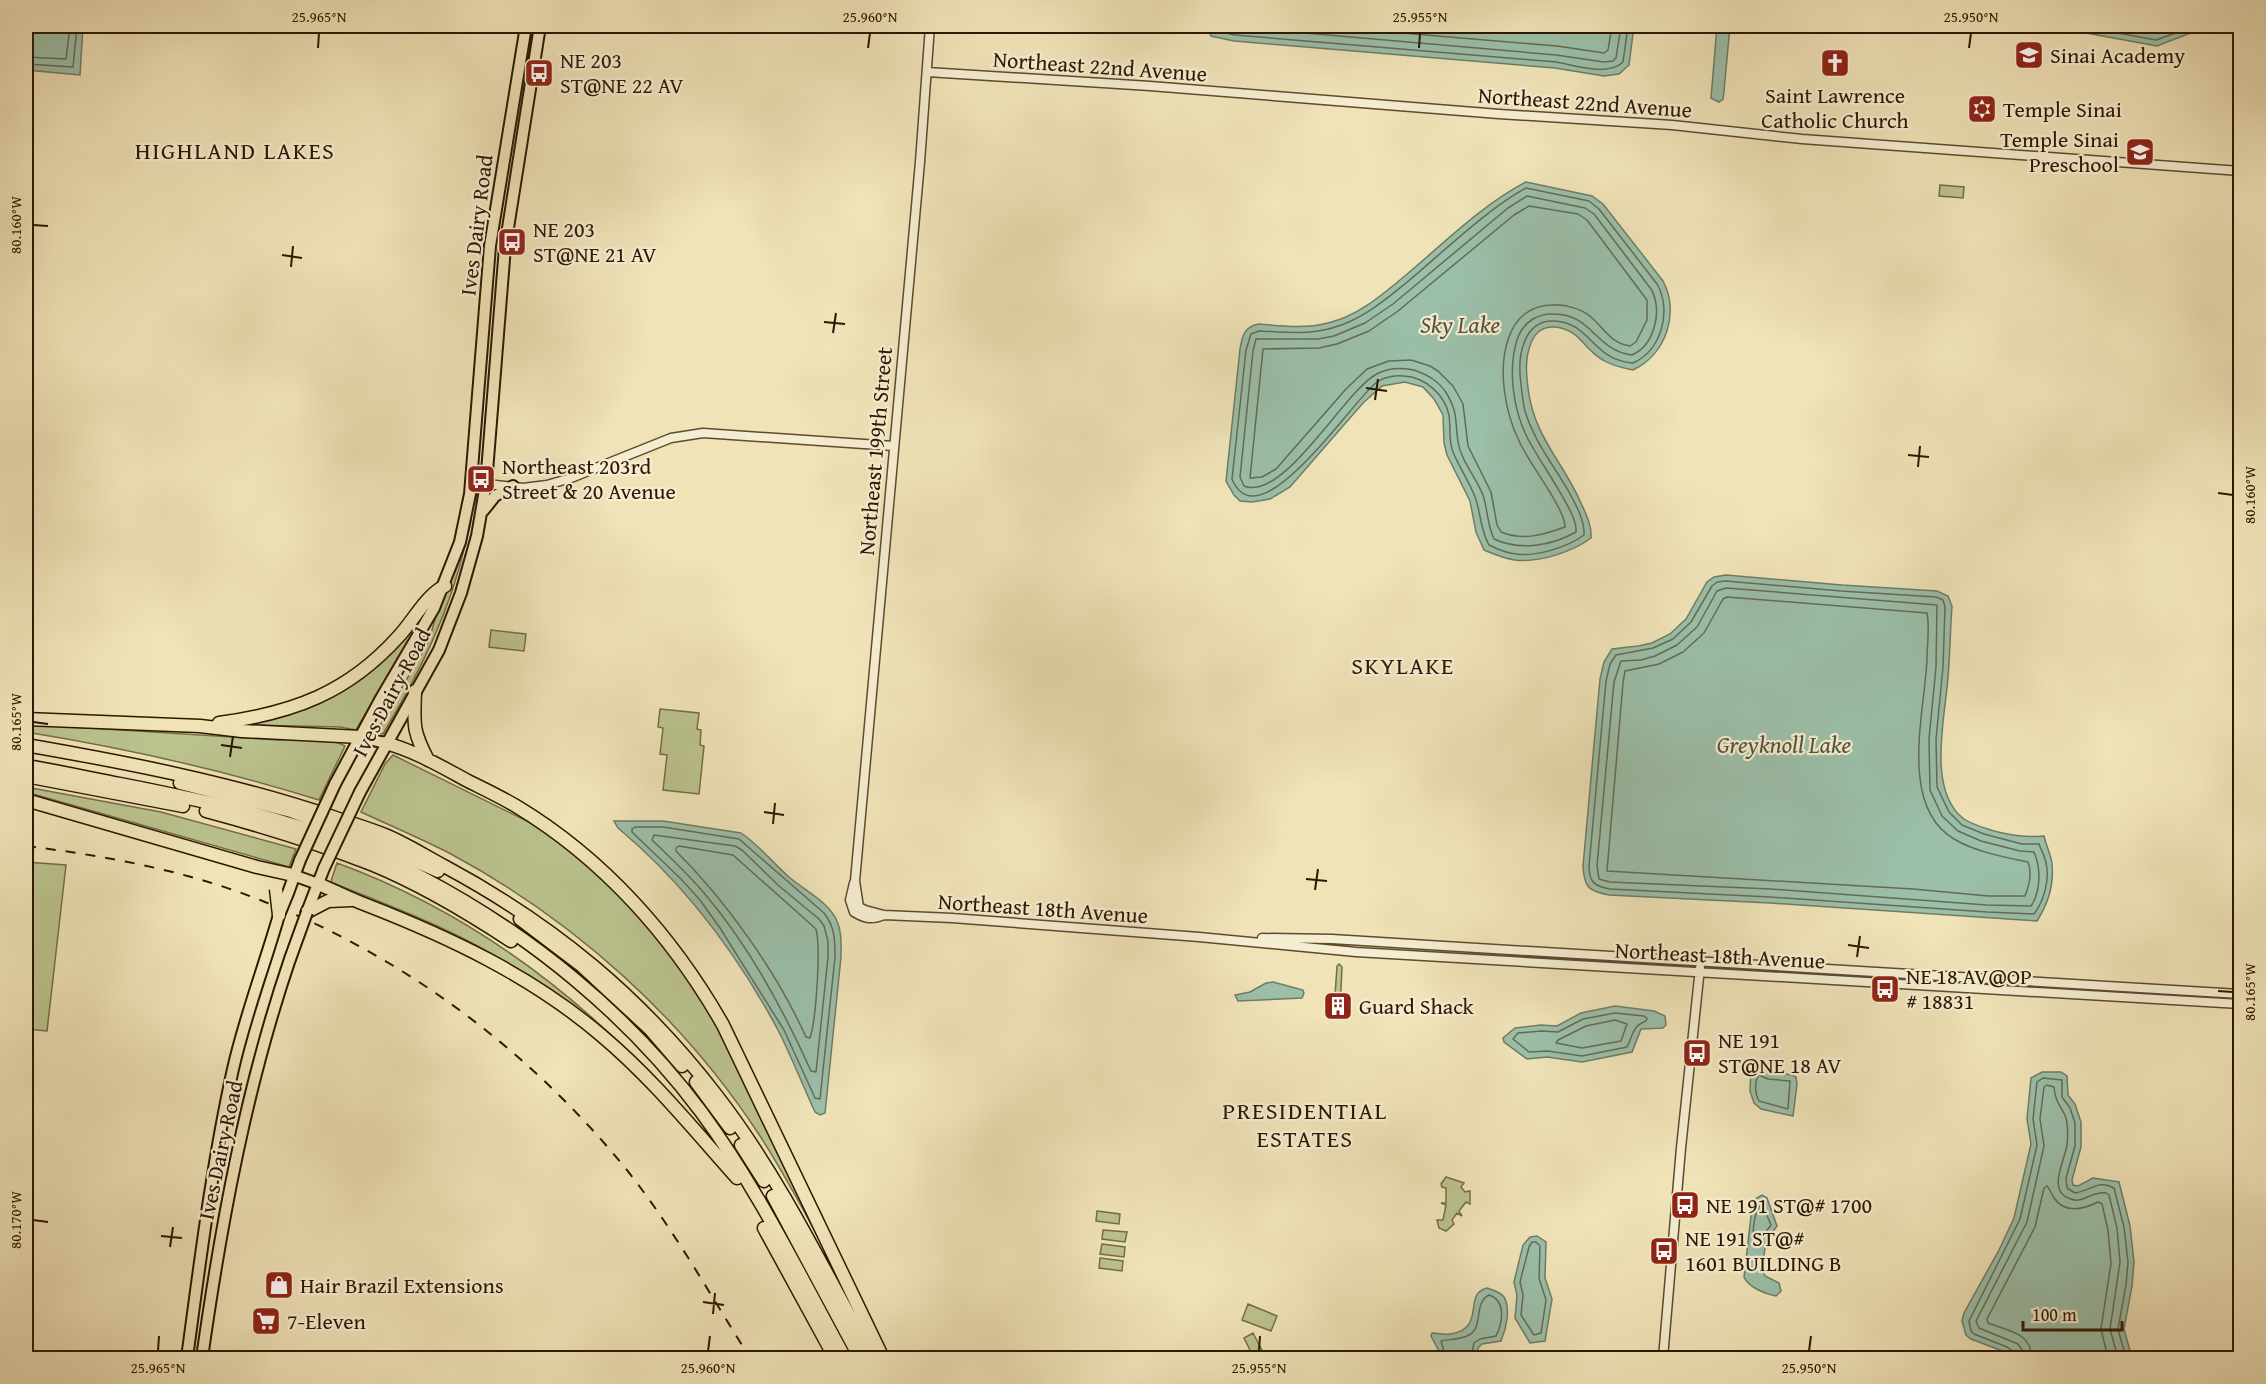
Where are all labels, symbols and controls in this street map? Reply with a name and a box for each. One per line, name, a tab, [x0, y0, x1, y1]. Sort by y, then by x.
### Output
text: 25.965°N	[292, 6, 347, 27]
text: 25.960°N	[843, 6, 898, 27]
text: 25.955°N	[1393, 6, 1448, 27]
text: 25.950°N	[1944, 6, 1999, 27]
school or university icon: Sinai Academy	[2013, 39, 2045, 71]
place label: Sinai Academy	[2050, 39, 2185, 71]
street label: Northeast 22nd Avenue	[992, 43, 1208, 89]
place label: NE 203 ST@NE 22 AV	[560, 44, 684, 101]
church icon: Saint Lawrence Catholic Church	[1819, 47, 1851, 79]
bus stop icon: NE 203 ST@NE 22 AV	[523, 57, 555, 89]
street label: Northeast 22nd Avenue	[1477, 79, 1693, 125]
place label: Saint Lawrence Catholic Church	[1761, 79, 1909, 136]
synagogue icon: Temple Sinai	[1966, 93, 1998, 125]
place label: Temple Sinai	[2003, 93, 2122, 125]
place label: Temple Sinai Preschool	[2000, 123, 2119, 180]
district label: HIGHLAND LAKES	[135, 133, 335, 168]
school or university icon: Temple Sinai Preschool	[2124, 136, 2156, 168]
street label: Ives Dairy Road	[451, 152, 501, 297]
text: 80.160°W	[5, 196, 26, 254]
place label: NE 203 ST@NE 21 AV	[533, 213, 657, 270]
bus stop icon: NE 203 ST@NE 21 AV	[496, 226, 528, 258]
water label: Sky Lake	[1420, 307, 1500, 342]
street label: Northeast 199th Street	[850, 345, 900, 557]
place label: Northeast 203rd Street & 20 Avenue	[502, 450, 676, 507]
bus stop icon: Northeast 203rd Street & 20 Avenue	[465, 463, 497, 495]
text: 80.160°W	[2239, 466, 2260, 524]
street label: Ives Dairy Road	[344, 622, 439, 762]
district label: SKYLAKE	[1351, 648, 1455, 683]
text: 80.165°W	[5, 693, 26, 751]
water label: Greyknoll Lake	[1717, 727, 1852, 762]
street label: Northeast 18th Avenue	[937, 885, 1149, 931]
street label: Northeast 18th Avenue	[1614, 934, 1826, 976]
place label: NE 18 AV@OP # 18831	[1906, 960, 2032, 1017]
text: 80.165°W	[2239, 963, 2260, 1021]
bus stop icon: NE 18 AV@OP # 18831	[1869, 973, 1901, 1005]
building icon: Guard Shack	[1322, 990, 1354, 1022]
place label: Guard Shack	[1359, 990, 1475, 1022]
place label: NE 191 ST@NE 18 AV	[1718, 1024, 1842, 1081]
bus stop icon: NE 191 ST@NE 18 AV	[1681, 1037, 1713, 1069]
street label: Ives Dairy Road	[190, 1077, 250, 1223]
district label: PRESIDENTIAL ESTATES	[1222, 1093, 1388, 1156]
bus stop icon: NE 191 ST@# 1700	[1669, 1189, 1701, 1221]
place label: NE 191 ST@# 1700	[1706, 1189, 1872, 1221]
text: 80.170°W	[5, 1191, 26, 1249]
place label: NE 191 ST@# 1601 BUILDING B	[1685, 1222, 1841, 1279]
bus stop icon: NE 191 ST@# 1601 BUILDING B	[1648, 1235, 1680, 1267]
shop icon: Hair Brazil Extensions	[263, 1269, 295, 1301]
place label: Hair Brazil Extensions	[300, 1269, 504, 1301]
scale bar	[2023, 1294, 2122, 1332]
text: 100 m	[2032, 1301, 2077, 1328]
supermarket icon: 7-Eleven	[250, 1305, 282, 1337]
place label: 7-Eleven	[287, 1305, 367, 1337]
text: 25.965°N	[131, 1357, 186, 1378]
text: 25.960°N	[681, 1357, 736, 1378]
text: 25.955°N	[1232, 1357, 1287, 1378]
text: 25.950°N	[1782, 1357, 1837, 1378]

